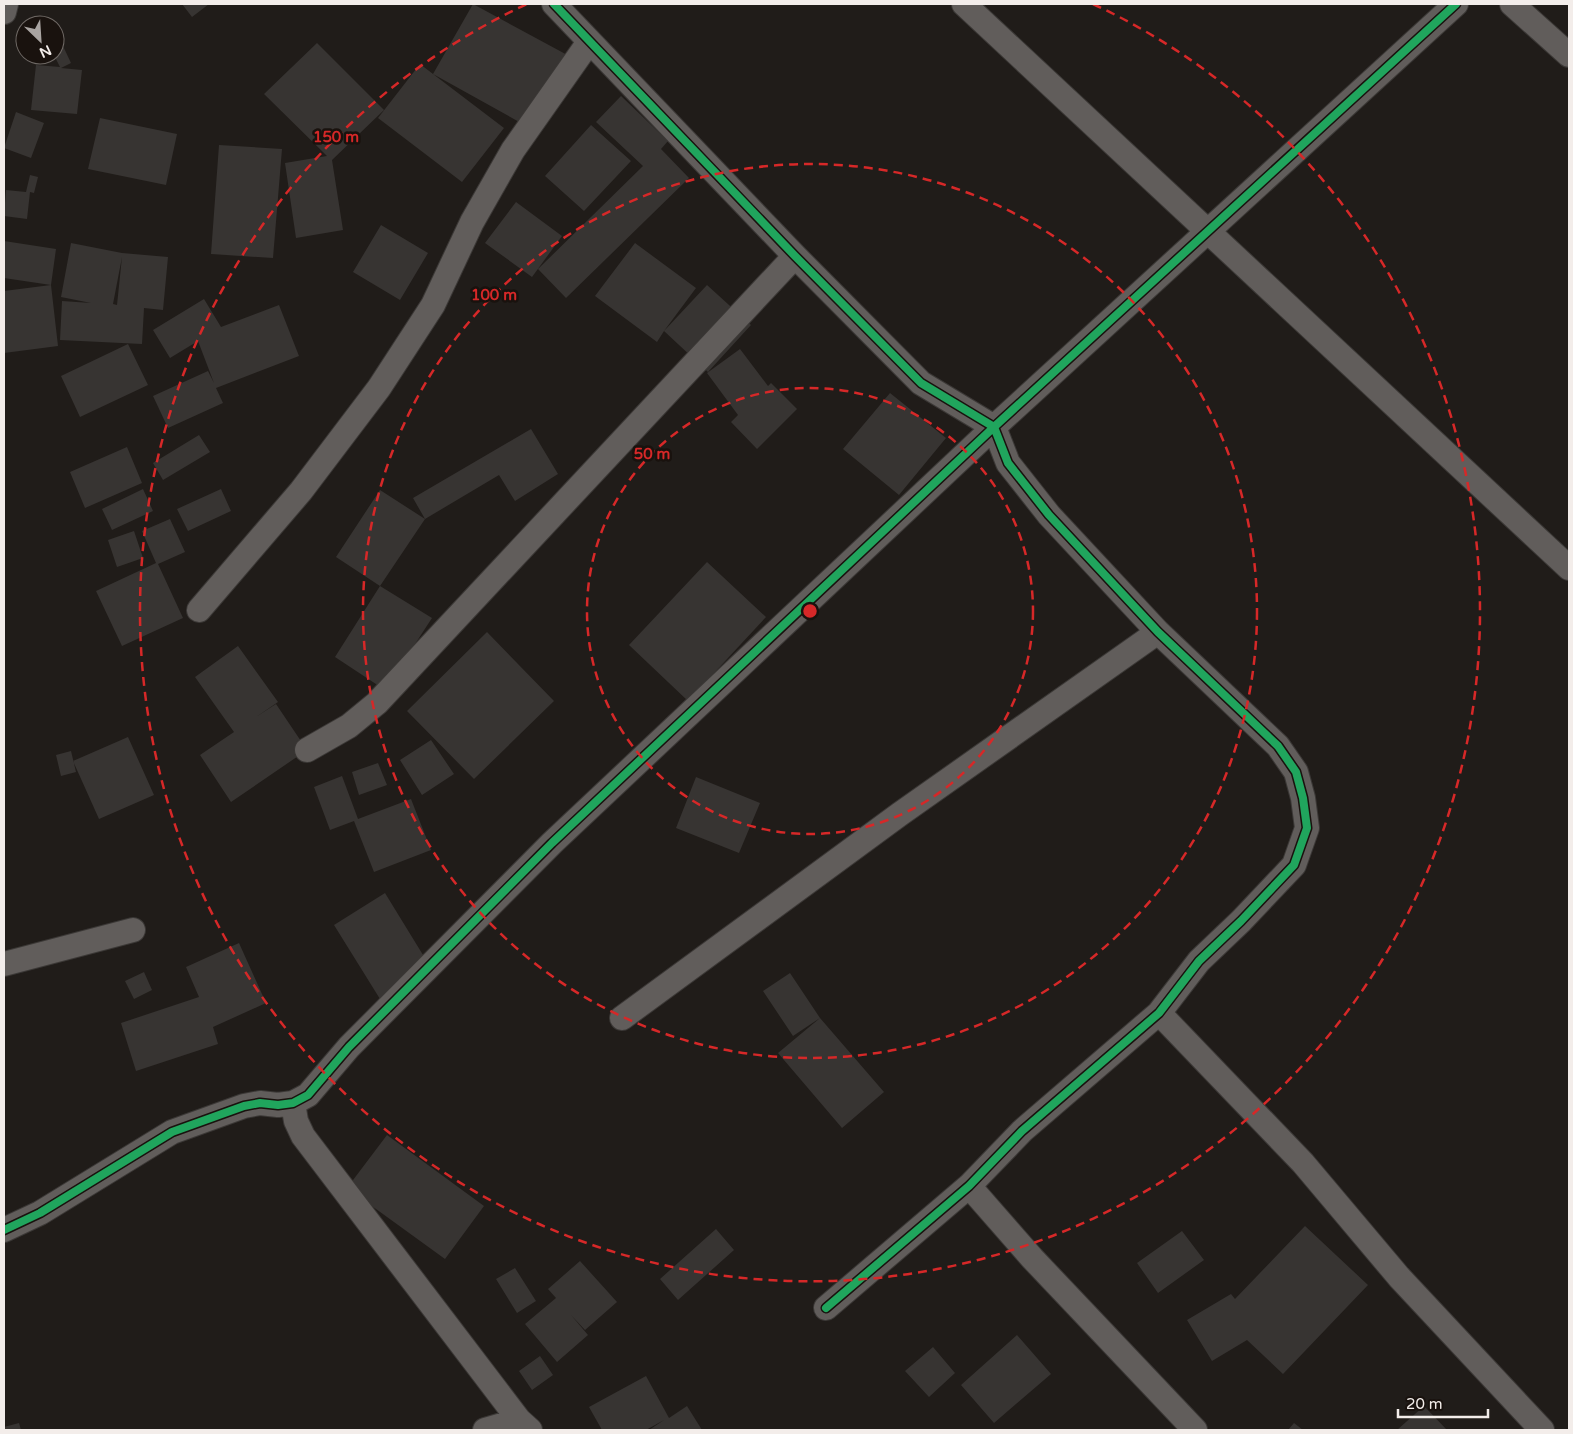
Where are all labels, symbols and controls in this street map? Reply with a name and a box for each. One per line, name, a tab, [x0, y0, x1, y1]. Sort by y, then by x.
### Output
north arrow	[15, 15, 65, 65]
text: N	[37, 41, 54, 61]
text: 150 m	[313, 128, 359, 146]
text: 100 m	[471, 286, 517, 304]
text: 50 m	[634, 445, 670, 463]
centre of rings	[801, 602, 819, 620]
scale bar	[1398, 1386, 1488, 1418]
text: 20 m	[1406, 1395, 1443, 1413]

